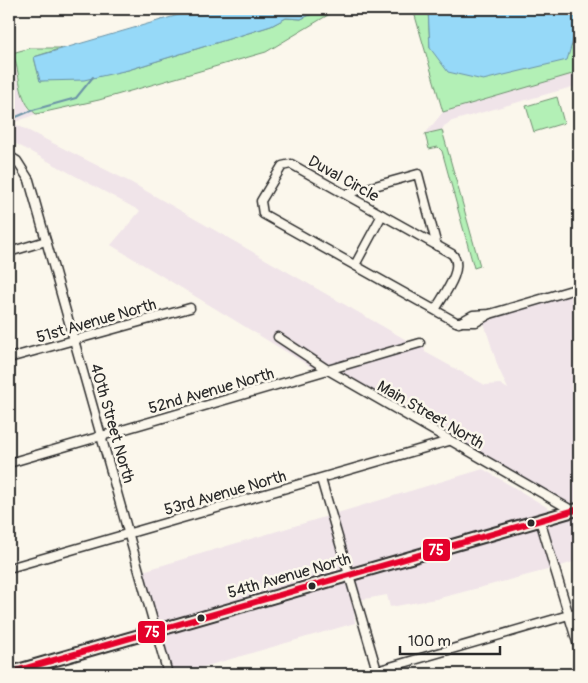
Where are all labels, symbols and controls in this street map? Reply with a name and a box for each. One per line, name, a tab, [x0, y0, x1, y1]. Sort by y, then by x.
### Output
street label: Duval Circle	[305, 151, 383, 207]
street label: 51st Avenue North	[34, 294, 159, 348]
street label: 40th Street North	[85, 361, 139, 485]
street label: 52nd Avenue North	[146, 363, 276, 418]
street label: Main Street North	[373, 376, 488, 454]
street label: 53rd Avenue North	[162, 466, 289, 520]
unlabelled marker	[526, 518, 536, 528]
line badge: 75	[422, 538, 451, 562]
text: 75	[429, 542, 444, 559]
street label: 54th Avenue North	[225, 549, 353, 603]
unlabelled marker	[307, 581, 317, 591]
unlabelled marker	[196, 613, 206, 623]
line badge: 75	[137, 620, 166, 644]
scale bar	[400, 623, 500, 655]
text: 75	[145, 624, 160, 641]
text: 100 m	[408, 632, 451, 651]

